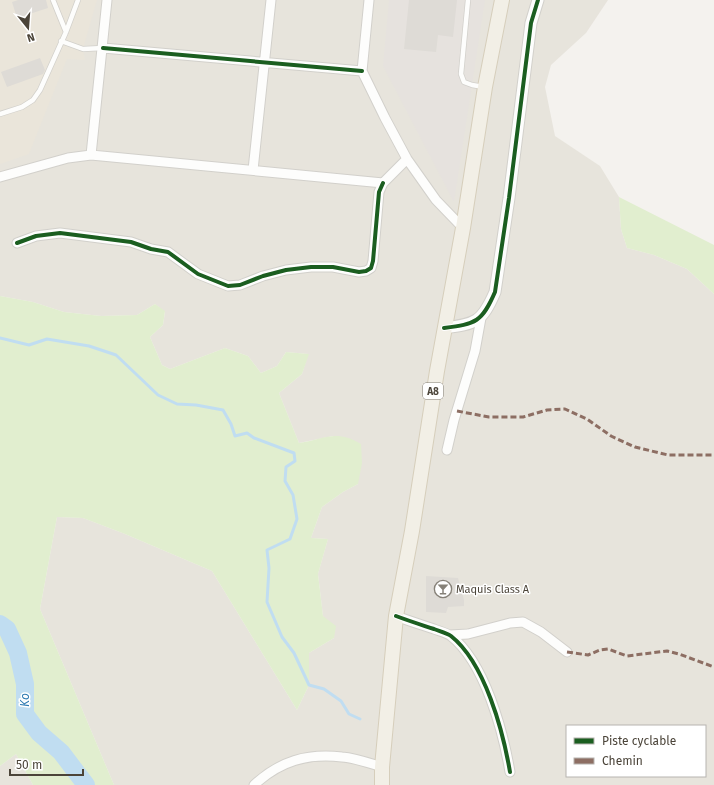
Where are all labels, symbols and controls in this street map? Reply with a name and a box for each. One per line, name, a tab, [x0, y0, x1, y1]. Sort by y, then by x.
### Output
north arrow	[8, 8, 48, 48]
text: N	[25, 30, 36, 44]
road number: A8	[423, 383, 443, 399]
bar icon: Maquis Class A	[433, 579, 453, 599]
place label: Maquis Class A	[456, 583, 530, 596]
water label: Ko	[18, 693, 32, 707]
legend	[566, 725, 706, 777]
text: Piste cyclable	[602, 734, 676, 748]
scale bar	[10, 751, 83, 777]
text: Chemin	[602, 754, 643, 768]
text: 50 m	[16, 758, 42, 772]

